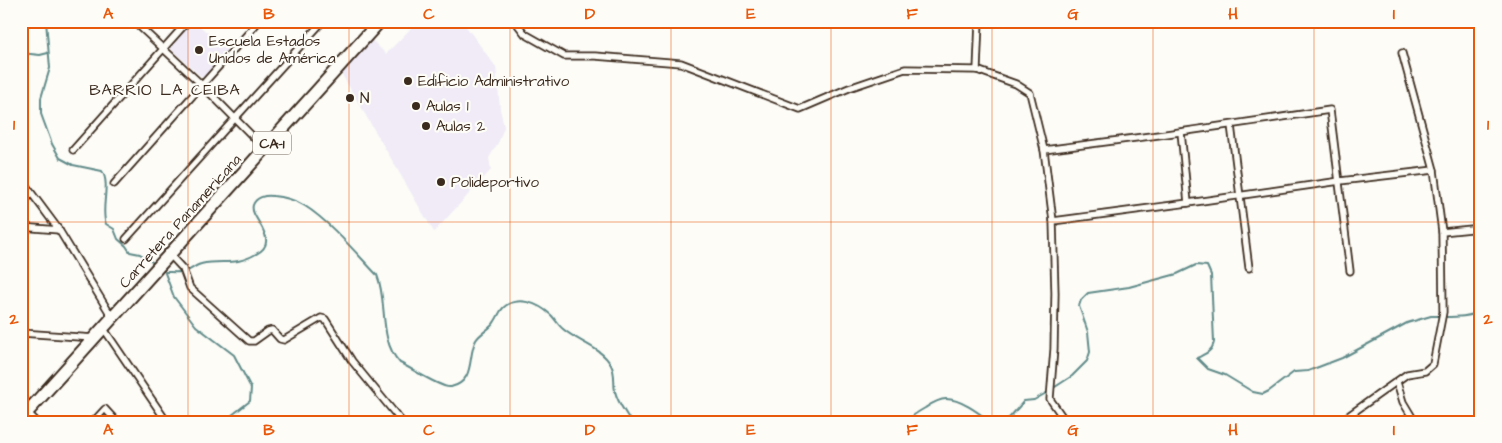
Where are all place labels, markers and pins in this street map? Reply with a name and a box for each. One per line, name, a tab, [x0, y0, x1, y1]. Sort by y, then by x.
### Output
place label: Escuela Estados Unidos de América	[209, 31, 336, 69]
marker: Escuela Estados Unidos de América	[193, 44, 205, 56]
place label: Edificio Administrativo	[418, 71, 570, 92]
marker: Edificio Administrativo	[402, 75, 414, 87]
place label: N	[360, 88, 369, 109]
marker: N	[344, 92, 356, 104]
place label: Aulas 1	[426, 96, 469, 117]
marker: Aulas 1	[410, 100, 422, 112]
place label: Aulas 2	[436, 116, 486, 137]
marker: Aulas 2	[420, 120, 432, 132]
place label: Polideportivo	[451, 172, 540, 193]
marker: Polideportivo	[435, 176, 447, 188]

